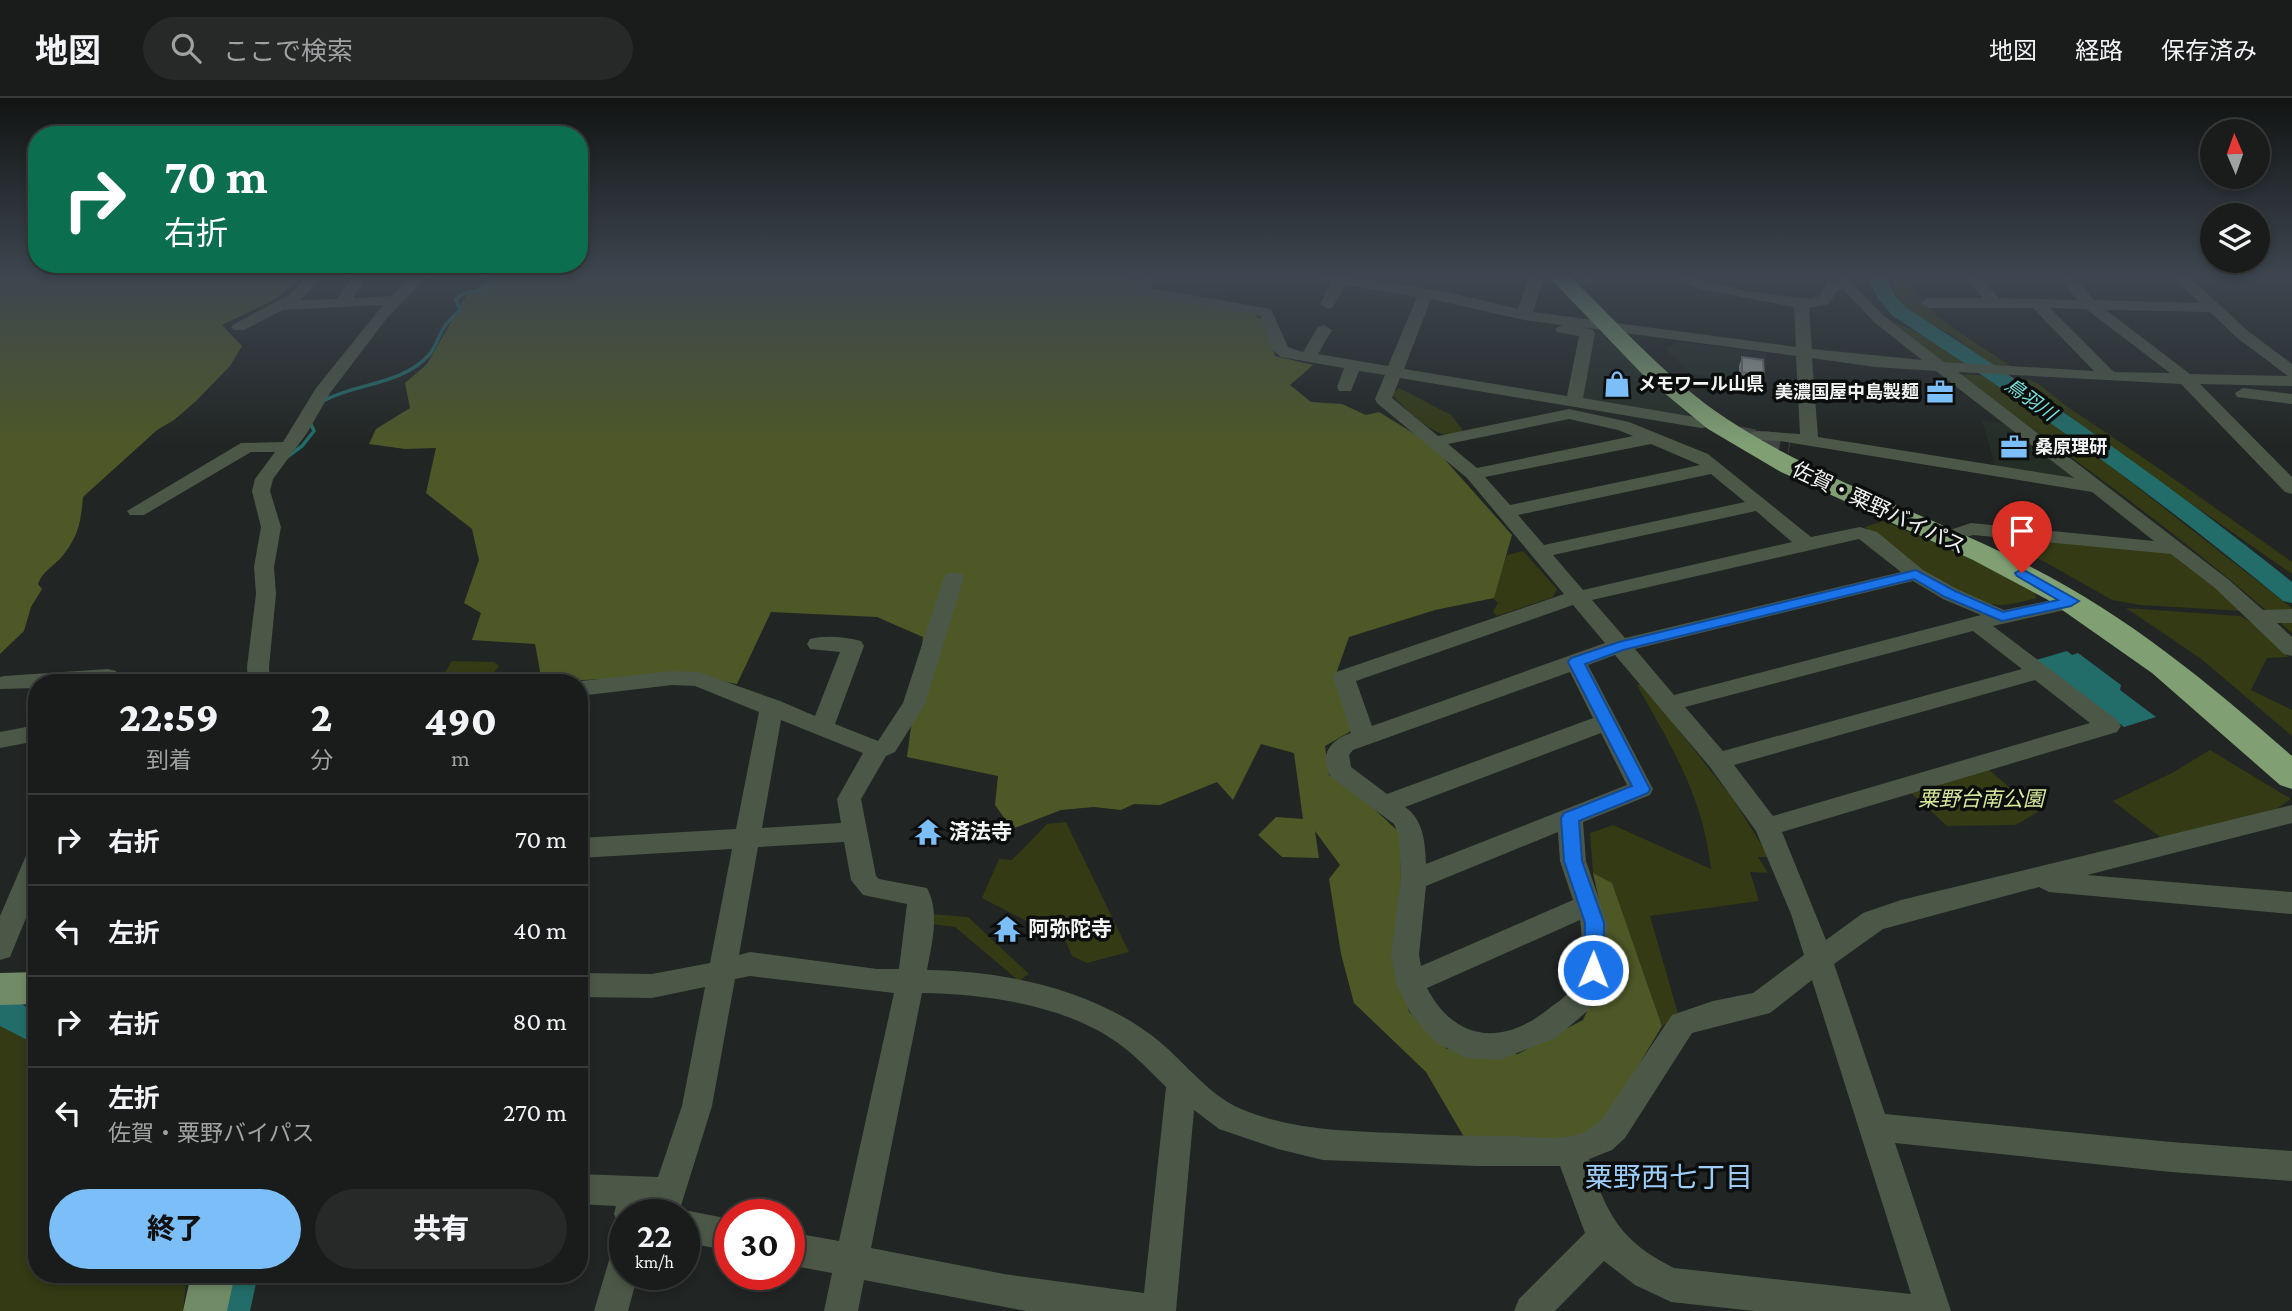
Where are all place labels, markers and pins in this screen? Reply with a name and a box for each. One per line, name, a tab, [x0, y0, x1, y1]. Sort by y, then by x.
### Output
shop icon: メモワール山県	[1602, 369, 1632, 399]
place label: メモワール山県	[1638, 374, 1764, 394]
office icon: 美濃国屋中島製麺	[1925, 377, 1955, 407]
place label: 美濃国屋中島製麺	[1775, 382, 1919, 402]
office icon: 桑原理研	[1999, 432, 2029, 462]
place label: 桑原理研	[2035, 437, 2107, 457]
pin	[1992, 501, 2052, 573]
temple icon: 済法寺	[913, 817, 943, 847]
place label: 済法寺	[949, 820, 1012, 844]
temple icon: 阿弥陀寺	[992, 914, 1022, 944]
place label: 阿弥陀寺	[1028, 917, 1112, 941]

